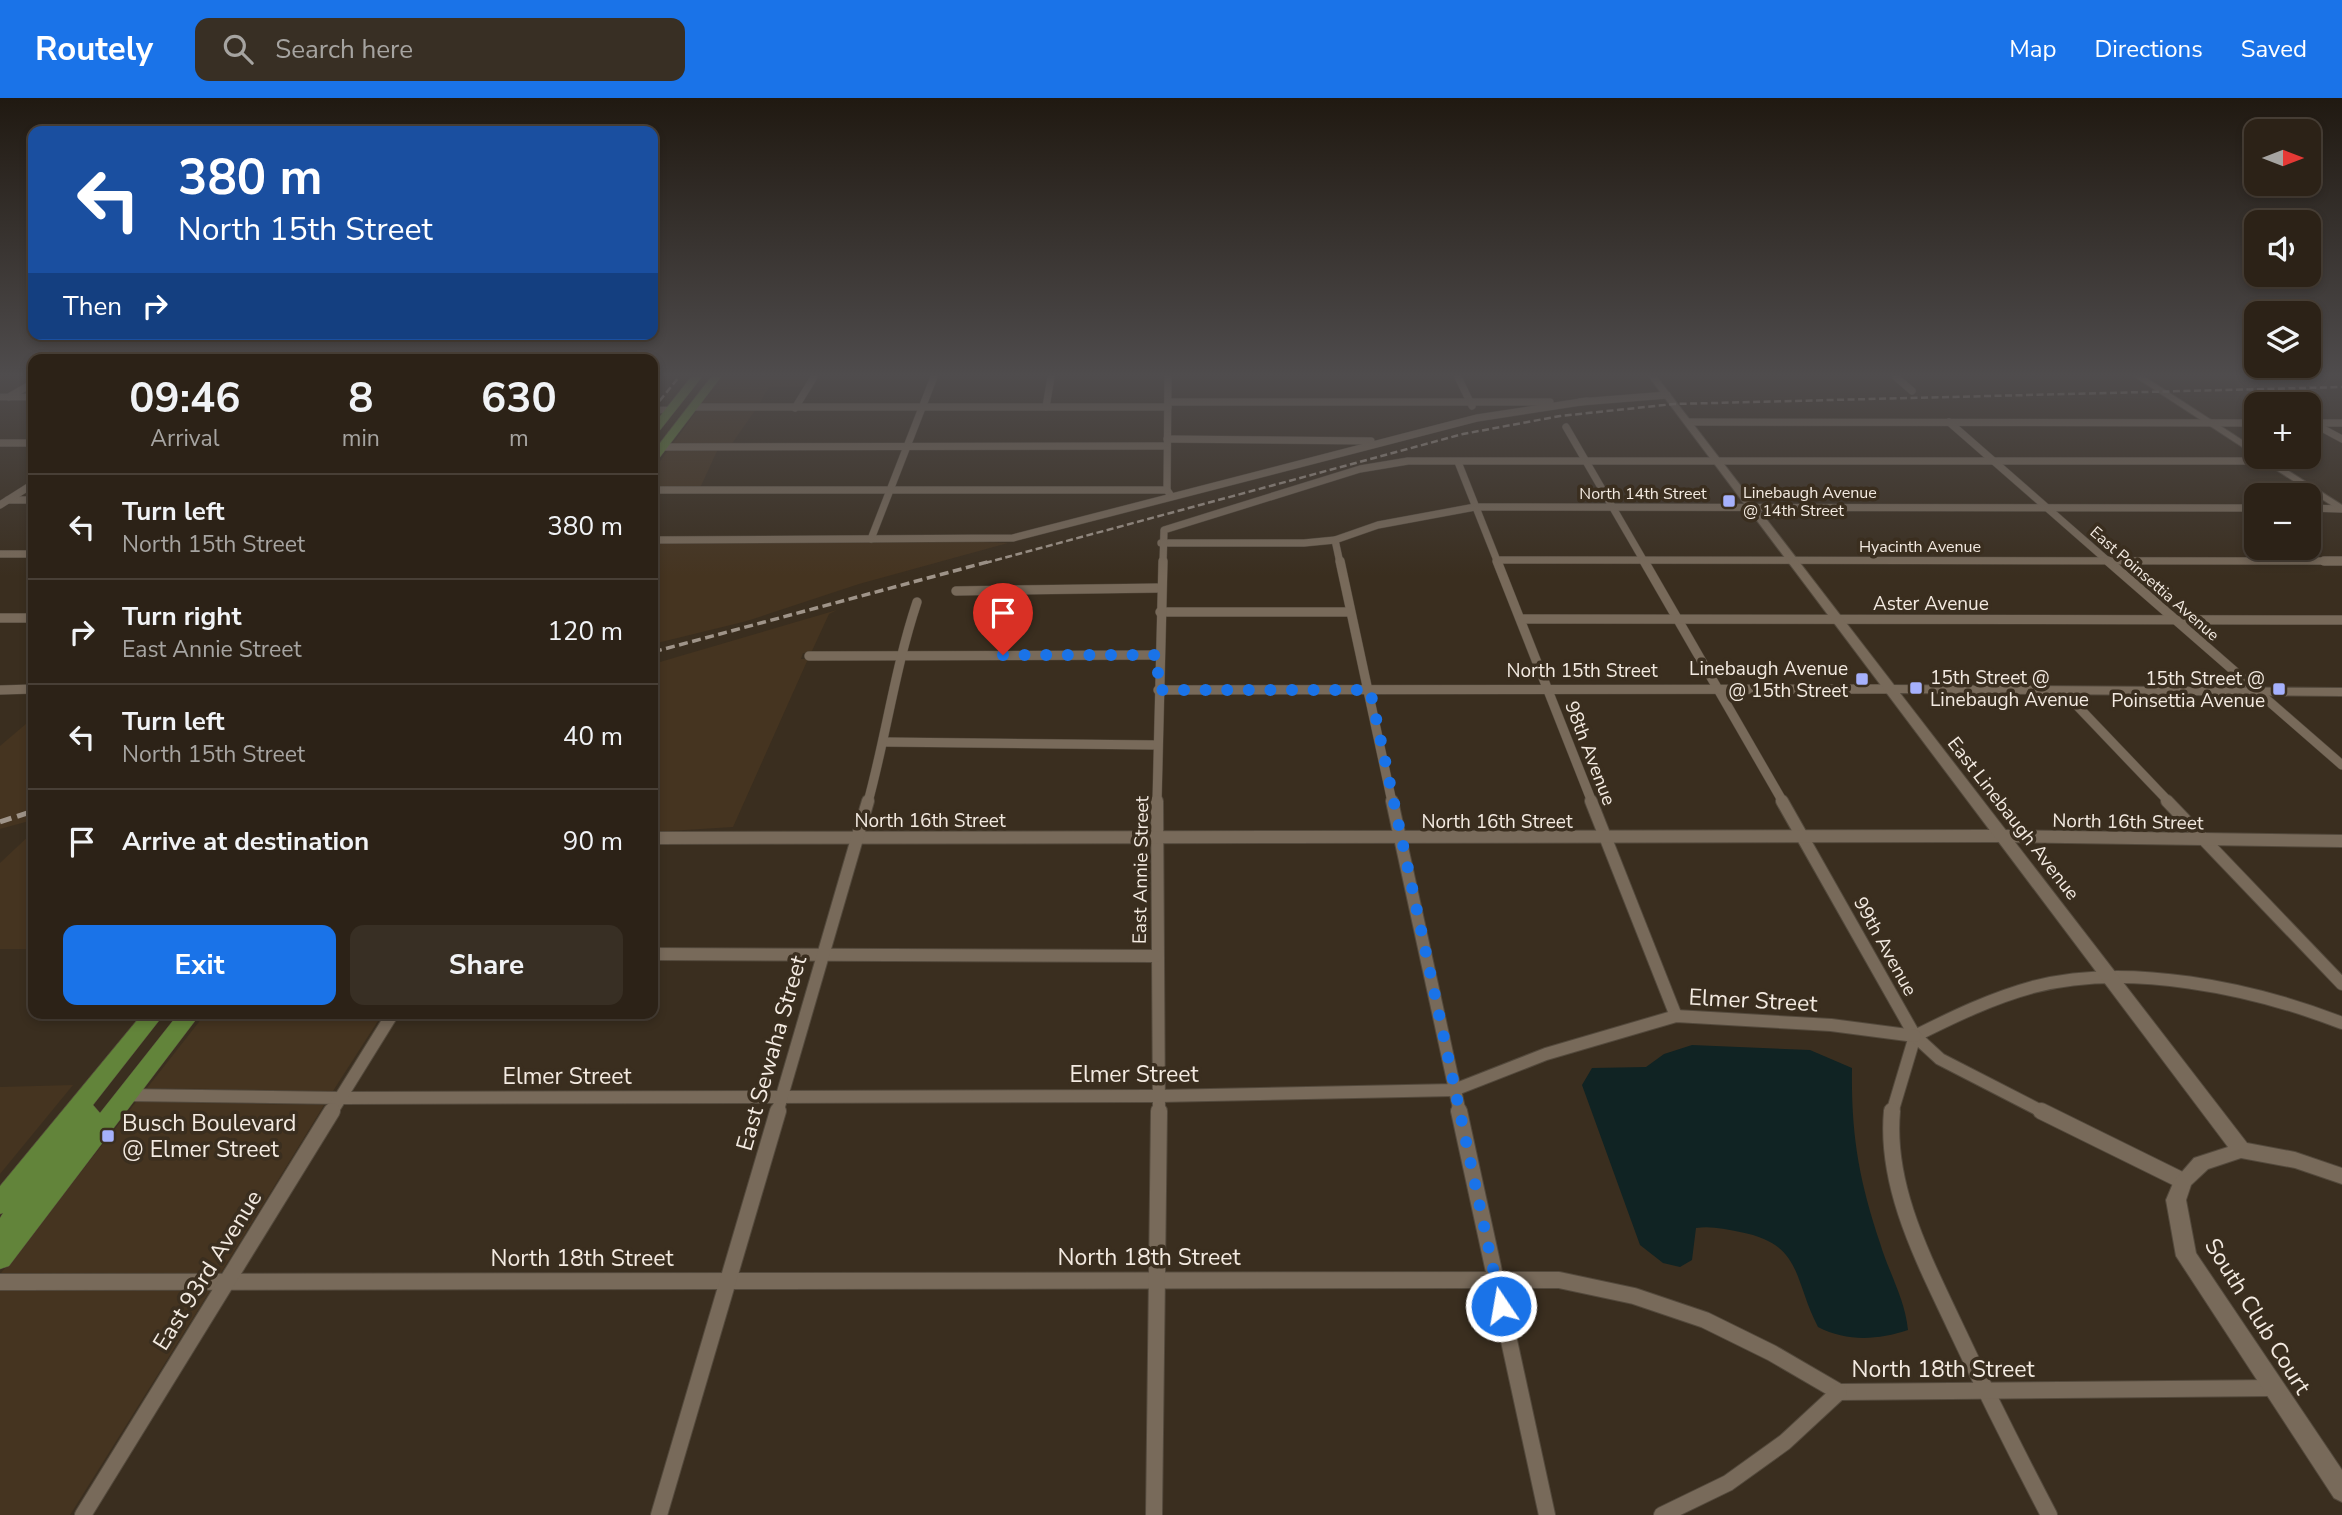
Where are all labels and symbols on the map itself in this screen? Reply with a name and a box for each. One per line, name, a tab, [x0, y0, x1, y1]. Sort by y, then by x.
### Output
north arrow	[2244, 119, 2320, 196]
place label: Linebaugh Avenue @ 14th Street	[1743, 482, 1877, 522]
street label: North 14th Street	[1579, 483, 1707, 505]
marker: Linebaugh Avenue @ 14th Street	[1721, 493, 1737, 509]
street label: East Poinsettia Avenue	[2085, 522, 2224, 646]
street label: Hyacinth Avenue	[1859, 536, 1981, 558]
pin	[973, 583, 1033, 655]
street label: Aster Avenue	[1873, 591, 1989, 617]
place label: Linebaugh Avenue @ 15th Street	[1689, 656, 1848, 704]
street label: North 15th Street	[1506, 658, 1658, 684]
place label: 15th Street @ Linebaugh Avenue	[1930, 665, 2089, 713]
place label: 15th Street @ Poinsettia Avenue	[2111, 666, 2265, 714]
marker: Linebaugh Avenue @ 15th Street	[1854, 671, 1870, 687]
marker: 15th Street @ Linebaugh Avenue	[1908, 680, 1924, 696]
marker: 15th Street @ Poinsettia Avenue	[2271, 681, 2287, 697]
street label: 98th Avenue	[1558, 697, 1622, 809]
street label: East Linebaugh Avenue	[1941, 732, 2085, 906]
street label: East Annie Street	[1127, 795, 1155, 944]
street label: North 16th Street	[854, 808, 1006, 834]
street label: North 16th Street	[2052, 808, 2204, 836]
street label: North 16th Street	[1421, 809, 1573, 835]
street label: 99th Avenue	[1847, 892, 1923, 1001]
street label: East Sewaha Street	[729, 951, 814, 1154]
street label: Elmer Street	[1688, 982, 1819, 1019]
street label: Elmer Street	[1069, 1059, 1199, 1090]
street label: Elmer Street	[502, 1061, 632, 1092]
place label: Busch Boulevard @ Elmer Street	[122, 1108, 296, 1165]
marker: Busch Boulevard @ Elmer Street	[100, 1128, 116, 1144]
street label: East 93rd Avenue	[146, 1184, 269, 1356]
street label: South Club Court	[2197, 1232, 2319, 1401]
street label: North 18th Street	[1057, 1242, 1241, 1273]
street label: North 18th Street	[490, 1243, 674, 1274]
position arrow	[1464, 1269, 1538, 1343]
street label: North 18th Street	[1851, 1354, 2035, 1385]

